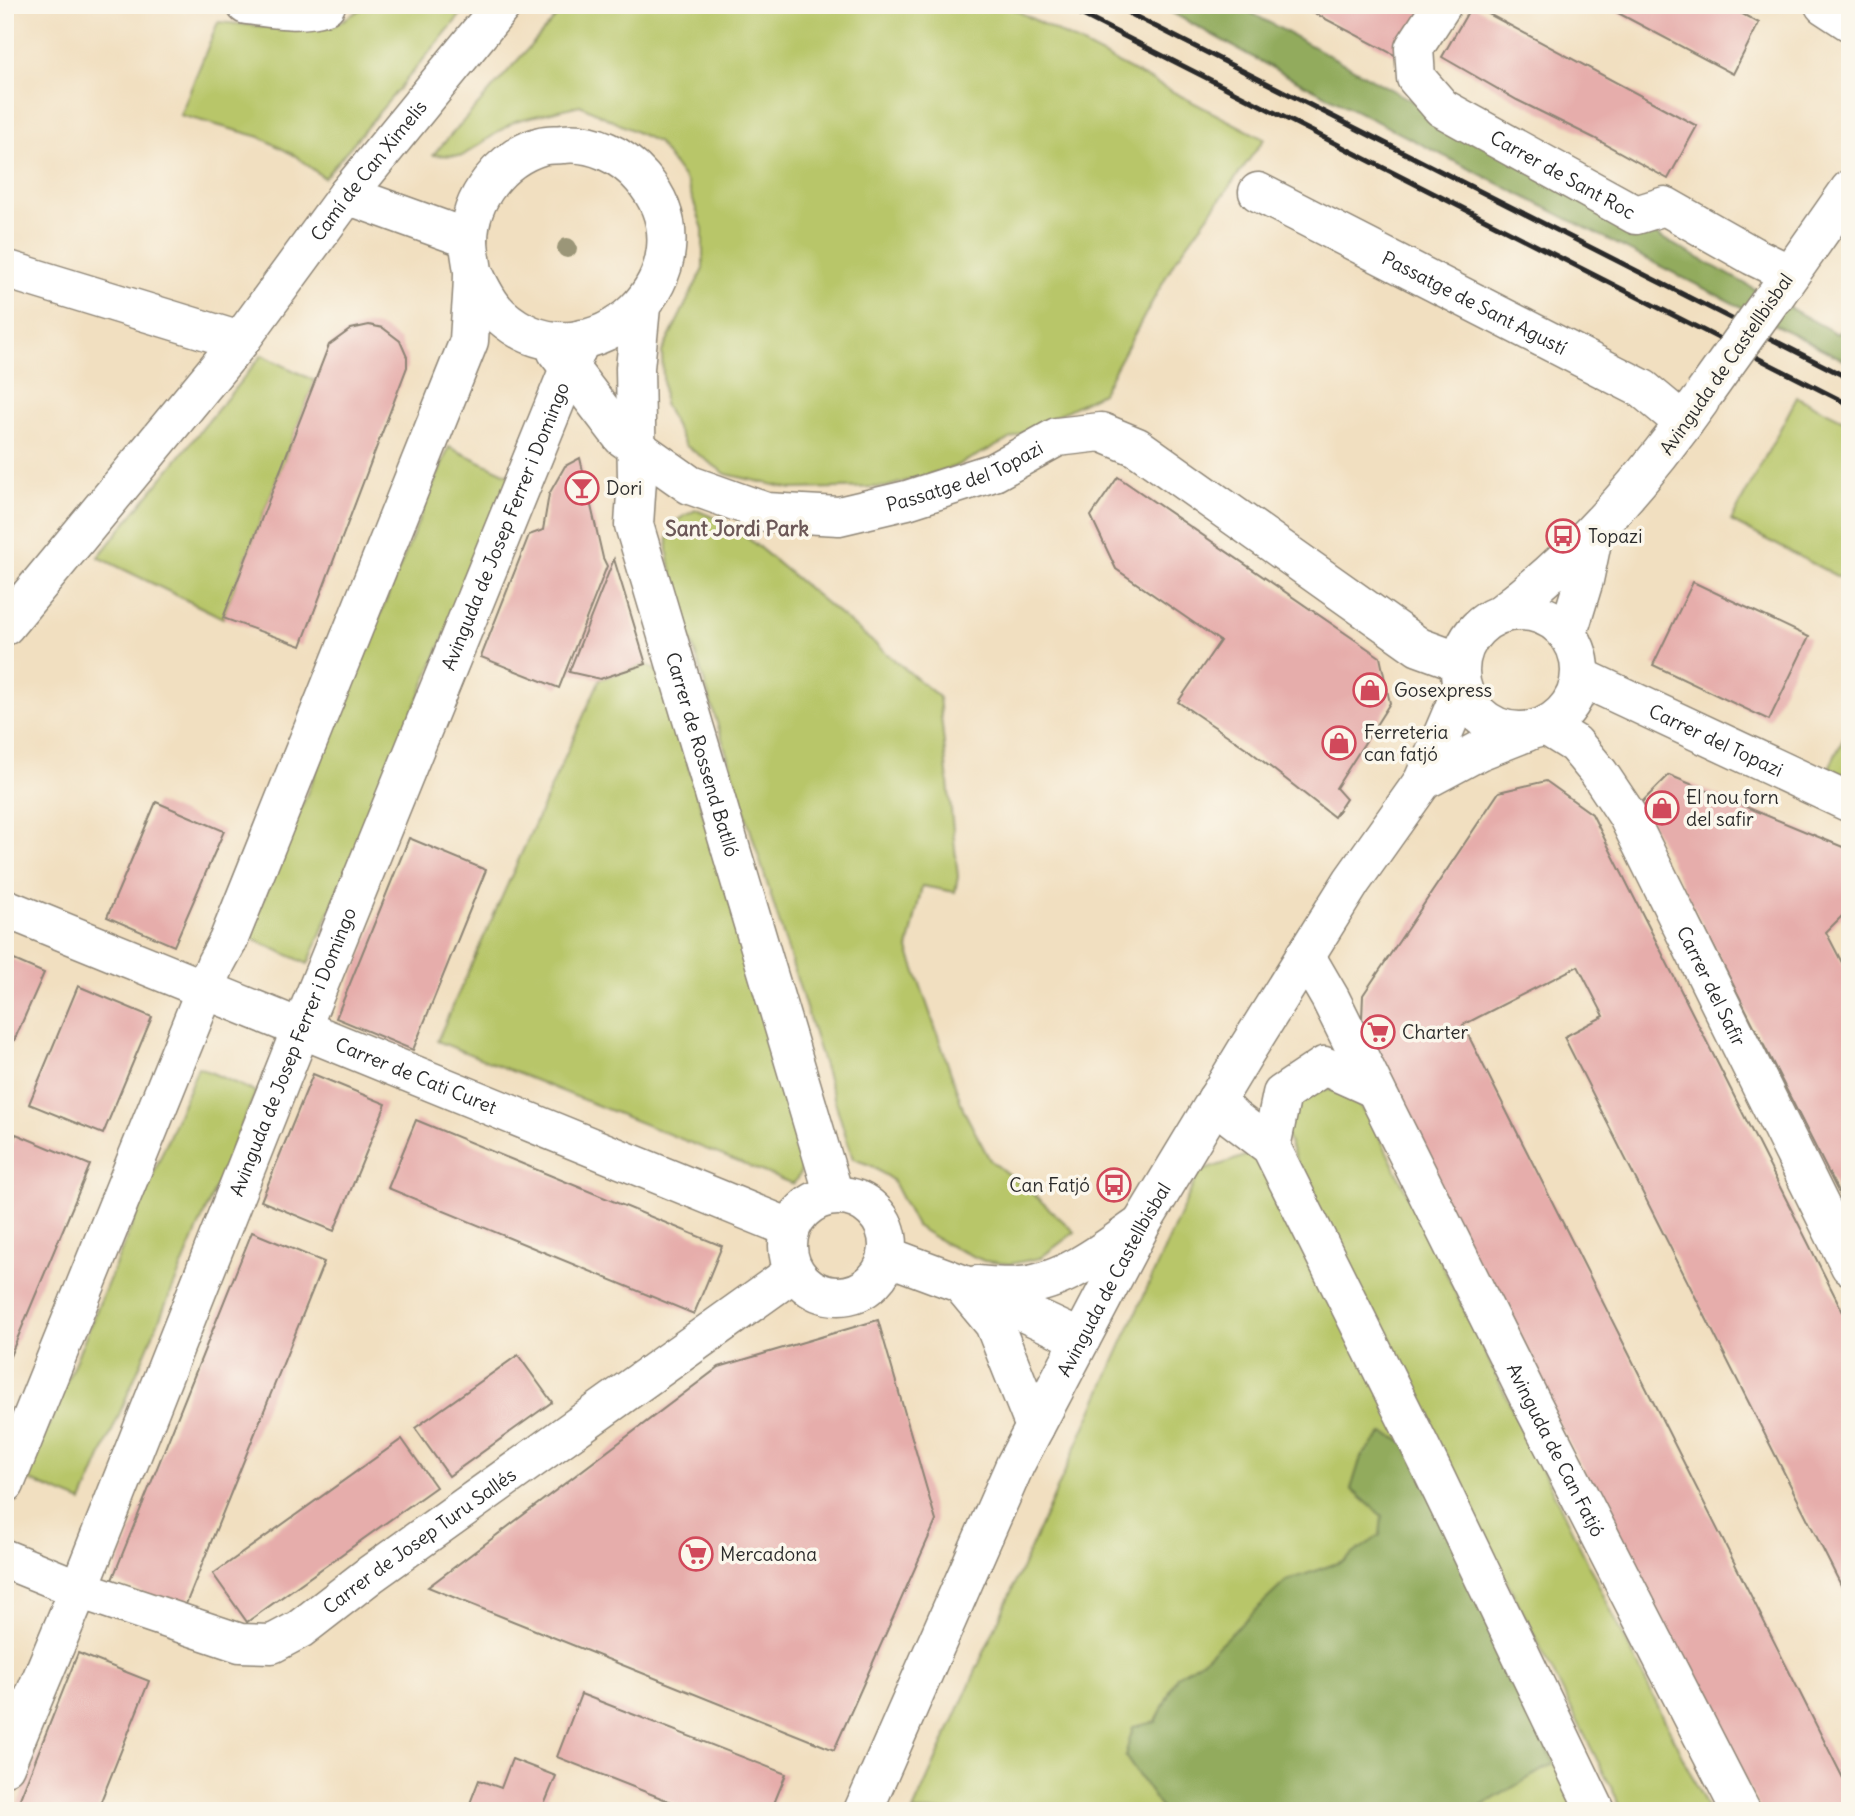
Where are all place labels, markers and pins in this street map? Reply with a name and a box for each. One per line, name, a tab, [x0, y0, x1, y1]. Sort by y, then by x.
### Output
bar icon: Dori	[563, 469, 601, 507]
place label: Dori	[606, 476, 642, 500]
bus stop icon: Topazi	[1544, 517, 1582, 555]
place label: Topazi	[1588, 524, 1642, 548]
shop icon: Gosexpress	[1351, 671, 1389, 709]
place label: Gosexpress	[1394, 678, 1492, 702]
place label: Ferreteria can fatjó	[1364, 720, 1449, 766]
shop icon: Ferreteria can fatjó	[1320, 724, 1358, 762]
place label: El nou forn del safir	[1686, 785, 1779, 831]
shop icon: El nou forn del safir	[1643, 789, 1681, 827]
supermarket icon: Charter	[1359, 1013, 1397, 1051]
place label: Charter	[1402, 1020, 1469, 1044]
bus stop icon: Can Fatjó	[1095, 1166, 1133, 1204]
place label: Can Fatjó	[1009, 1173, 1090, 1197]
supermarket icon: Mercadona	[677, 1535, 715, 1573]
place label: Mercadona	[720, 1542, 817, 1566]

